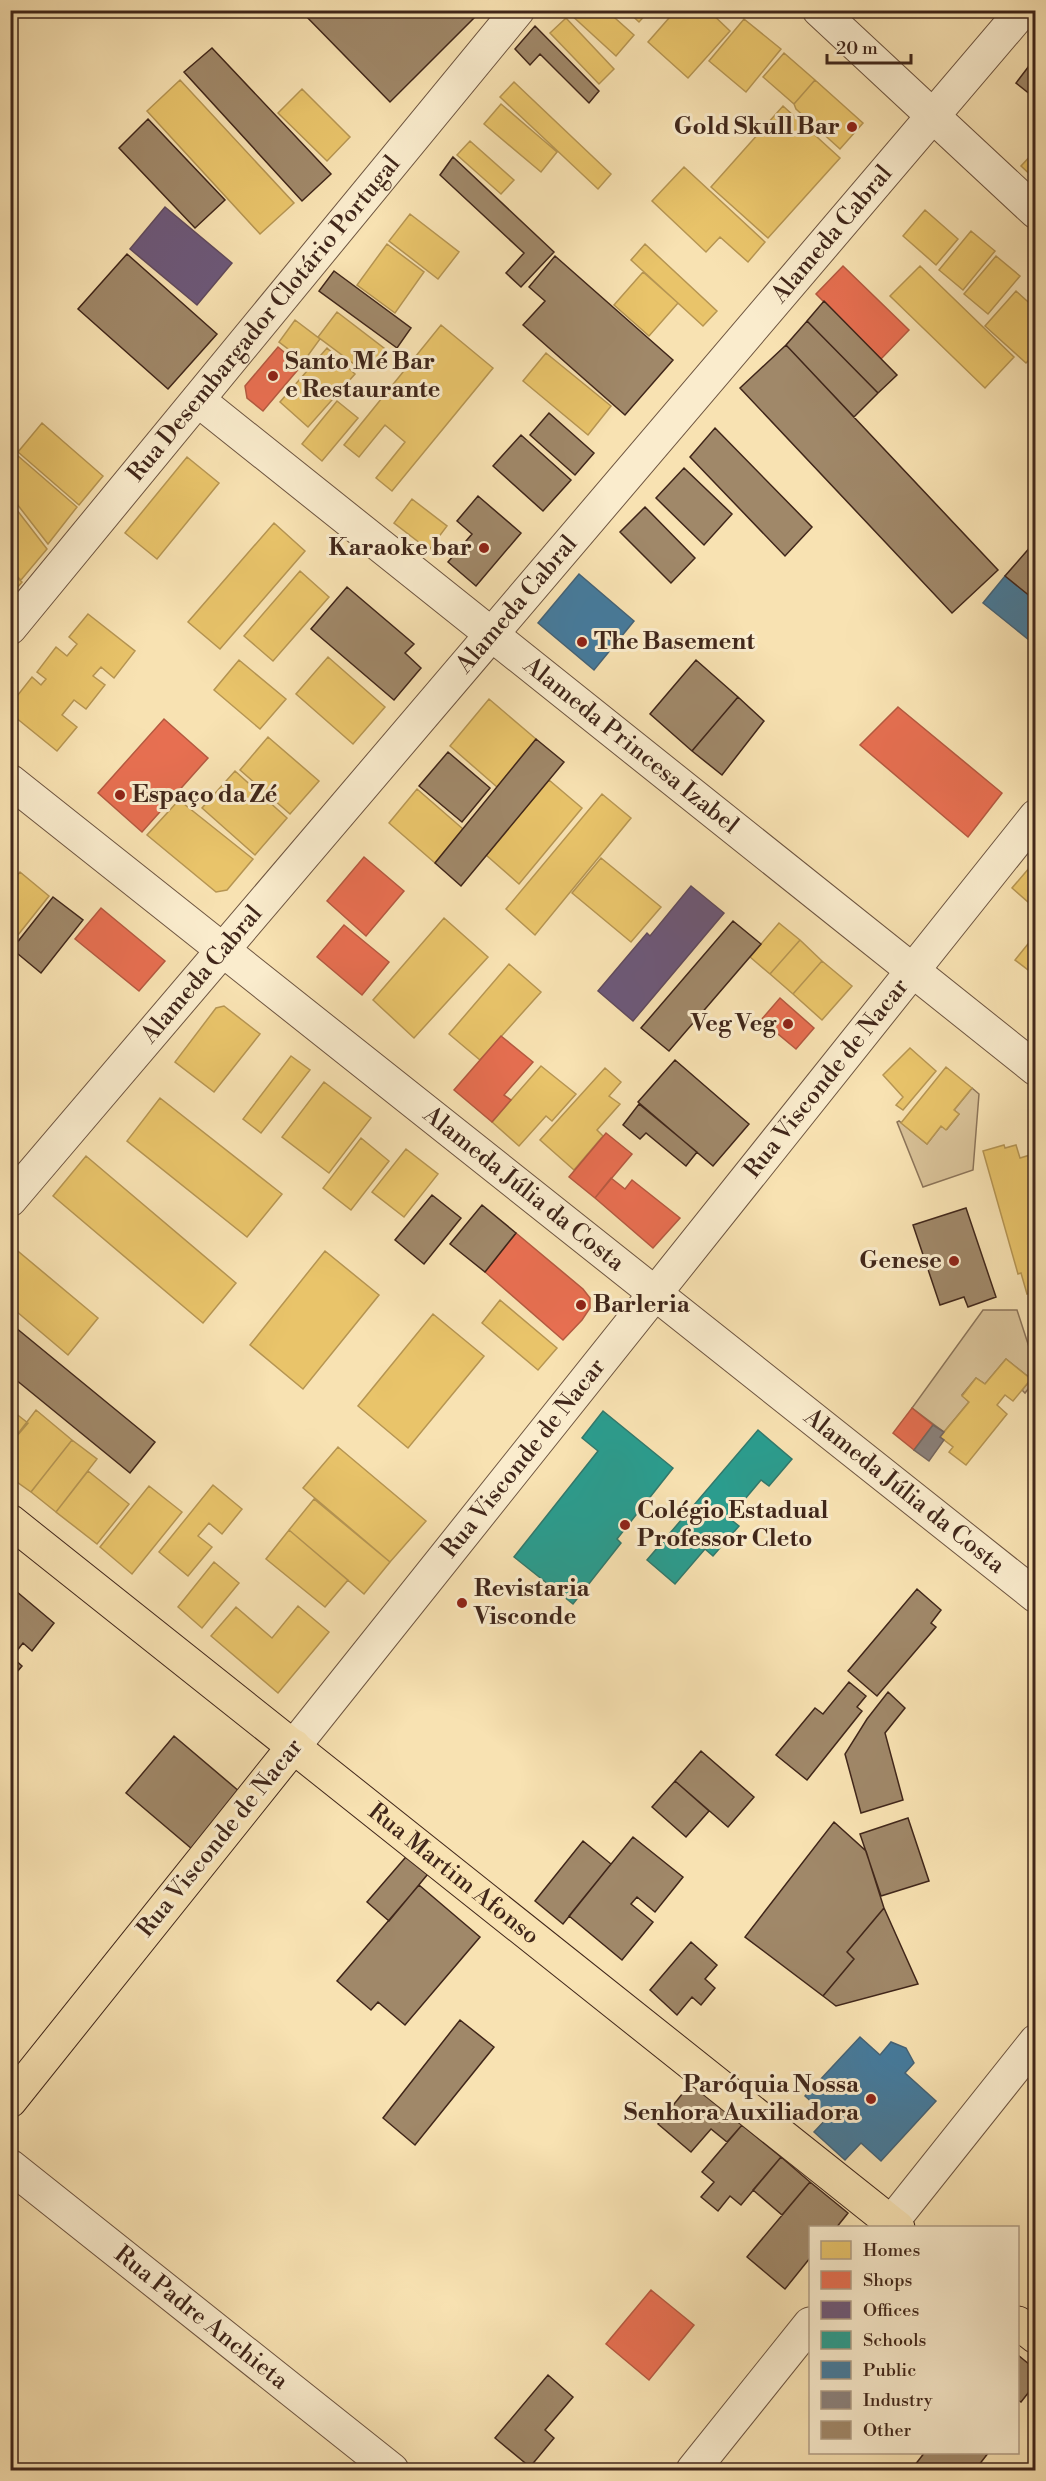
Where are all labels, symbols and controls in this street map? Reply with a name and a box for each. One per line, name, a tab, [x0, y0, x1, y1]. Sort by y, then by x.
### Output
scale bar	[827, 27, 911, 65]
text: 20 m	[836, 37, 878, 60]
place label: Gold Skull Bar	[674, 112, 840, 142]
marker: Gold Skull Bar	[845, 120, 859, 134]
street label: Rua Desembargador Clotário Portugal	[121, 150, 407, 488]
street label: Alameda Cabral	[764, 159, 899, 310]
place label: Santo Mé Bar e Restaurante	[285, 347, 441, 405]
marker: Santo Mé Bar e Restaurante	[266, 369, 280, 383]
street label: Alameda Cabral	[449, 530, 584, 680]
place label: Karaoke bar	[329, 533, 472, 563]
marker: Karaoke bar	[477, 541, 491, 555]
place label: The Basement	[594, 627, 755, 657]
marker: The Basement	[575, 635, 589, 649]
street label: Alameda Princesa Izabel	[517, 650, 745, 841]
place label: Espaço da Zé	[132, 780, 278, 810]
marker: Espaço da Zé	[113, 788, 127, 802]
street label: Alameda Cabral	[134, 900, 269, 1050]
street label: Rua Visconde de Nacar	[738, 972, 915, 1184]
place label: Veg Veg	[690, 1009, 777, 1039]
marker: Veg Veg	[781, 1017, 795, 1031]
street label: Alameda Júlia da Costa	[416, 1099, 631, 1279]
place label: Genese	[859, 1246, 942, 1276]
marker: Genese	[947, 1254, 961, 1268]
place label: Barleria	[593, 1290, 691, 1320]
marker: Barleria	[574, 1298, 588, 1312]
street label: Rua Visconde de Nacar	[435, 1352, 612, 1564]
street label: Alameda Júlia da Costa	[797, 1402, 1011, 1581]
place label: Colégio Estadual Professor Cleto	[637, 1496, 828, 1554]
marker: Colégio Estadual Professor Cleto	[618, 1518, 632, 1532]
place label: Revistaria Visconde	[473, 1574, 591, 1632]
marker: Revistaria Visconde	[455, 1596, 469, 1610]
street label: Rua Visconde de Nacar	[131, 1733, 309, 1943]
street label: Rua Martim Afonso	[362, 1797, 545, 1952]
place label: Paróquia Nossa Senhora Auxiliadora	[624, 2070, 860, 2128]
marker: Paróquia Nossa Senhora Auxiliadora	[864, 2092, 878, 2106]
legend	[809, 2226, 1019, 2454]
text: Homes	[863, 2239, 920, 2262]
street label: Rua Padre Anchieta	[108, 2240, 295, 2397]
text: Shops	[863, 2269, 913, 2292]
text: Offices	[863, 2299, 919, 2322]
text: Schools	[863, 2329, 927, 2352]
text: Public	[863, 2359, 916, 2382]
text: Industry	[863, 2389, 933, 2412]
text: Other	[863, 2419, 911, 2442]

